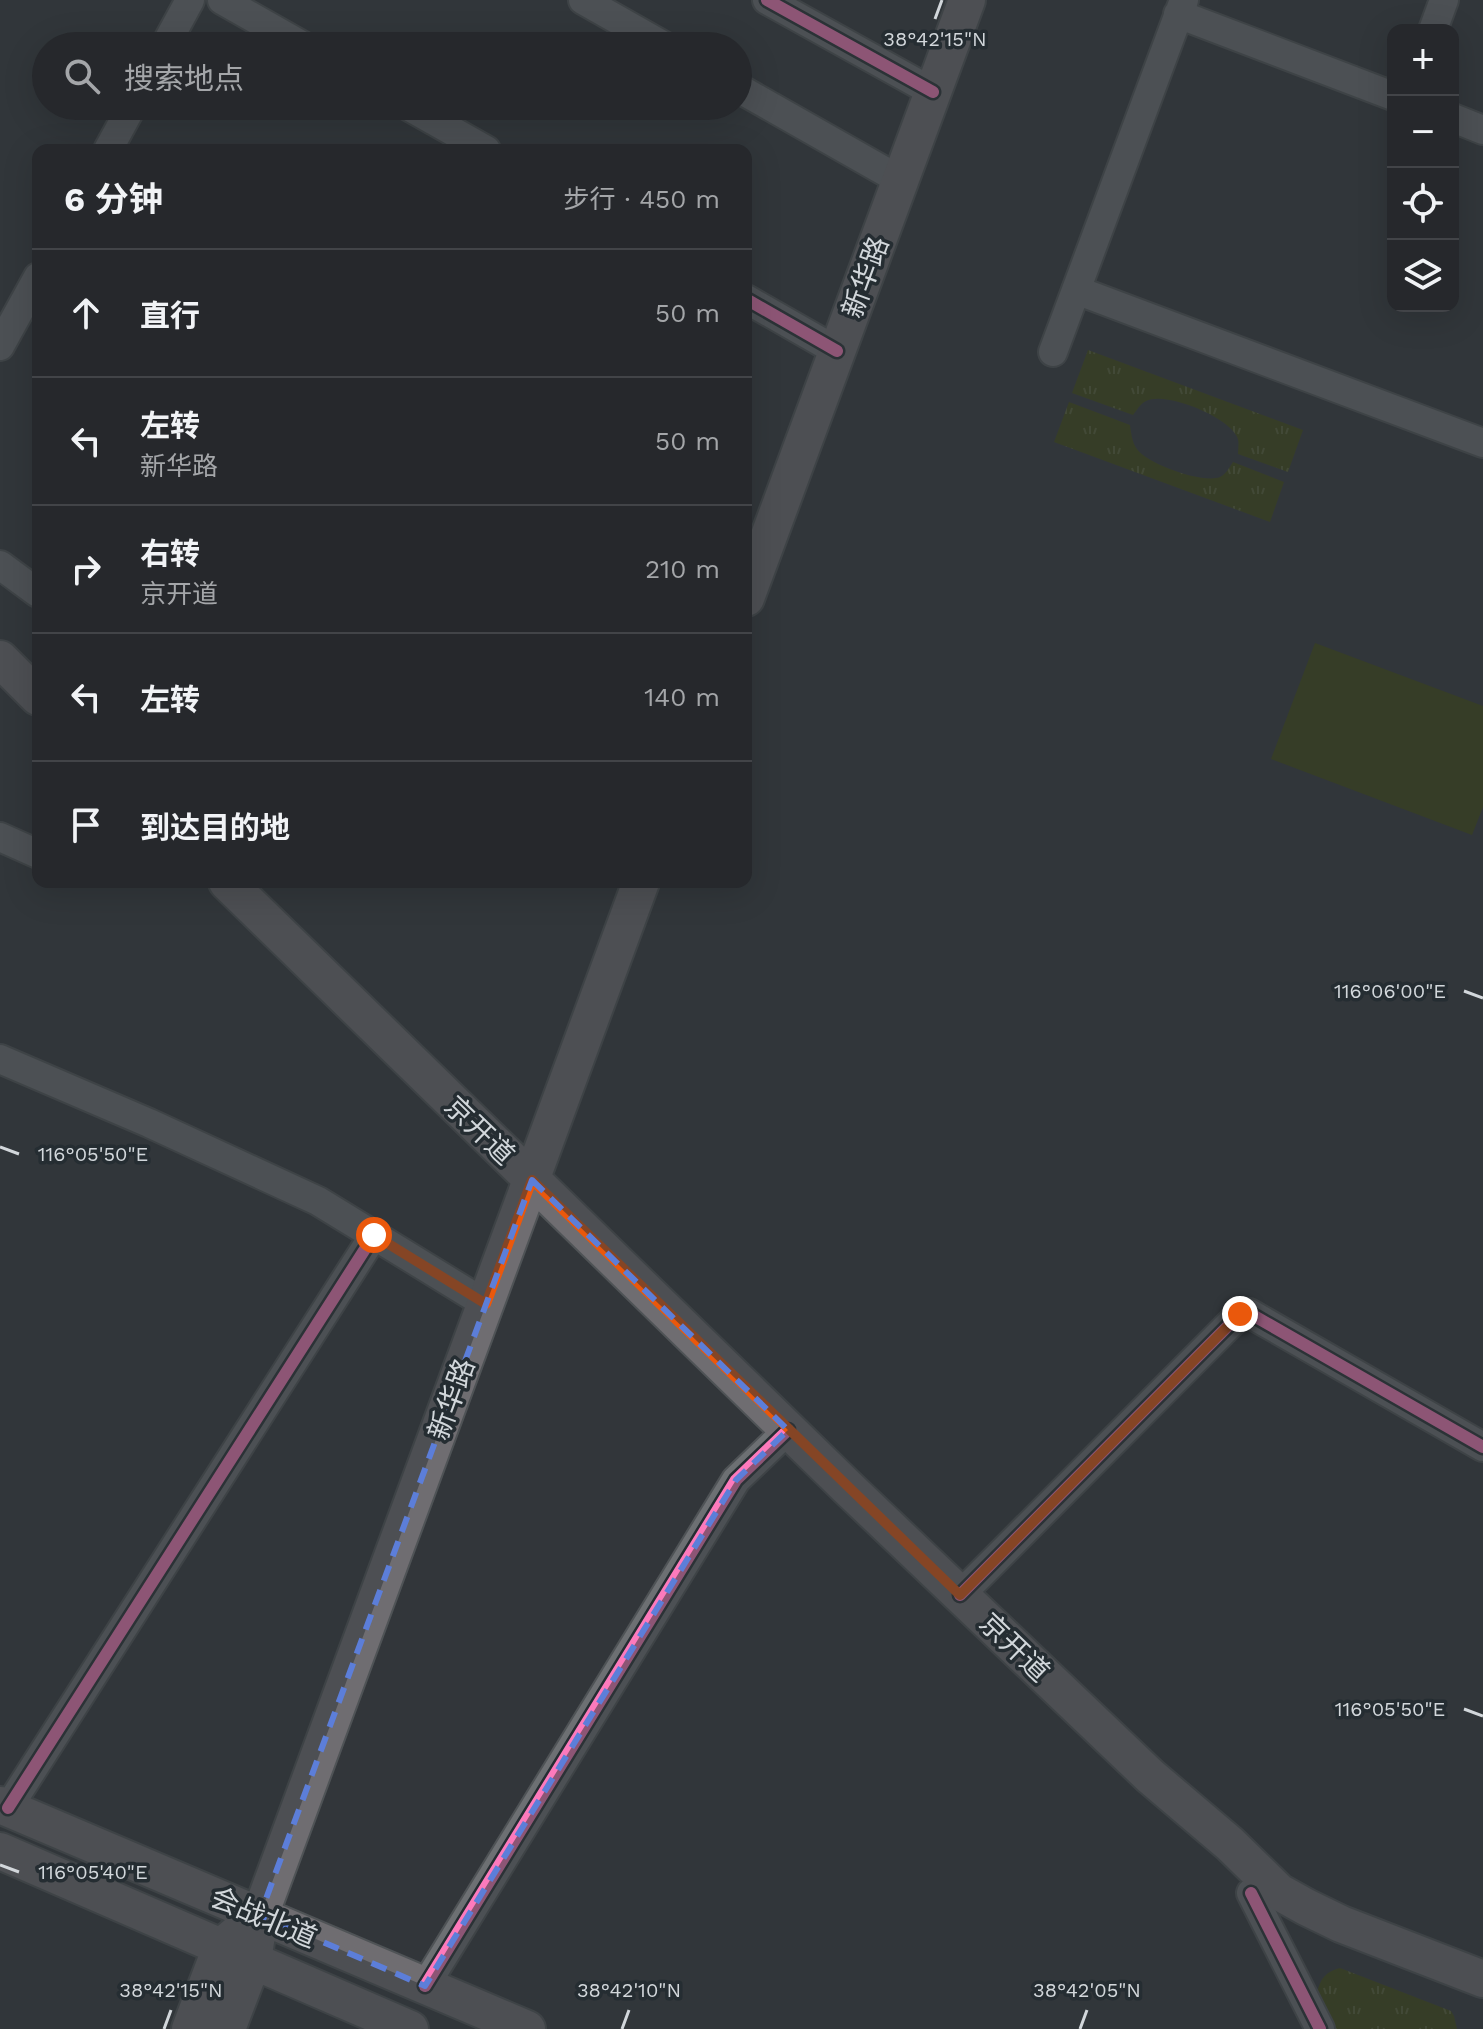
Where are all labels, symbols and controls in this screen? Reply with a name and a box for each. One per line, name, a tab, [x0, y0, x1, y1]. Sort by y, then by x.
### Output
map controls	[1387, 24, 1459, 312]
button: +	[1387, 24, 1459, 96]
text: 38°42'15"N	[883, 27, 987, 51]
search box	[32, 32, 752, 120]
icon: search	[60, 54, 104, 98]
text: 搜索地点	[124, 61, 244, 96]
button: −	[1387, 96, 1459, 168]
button: locate	[1387, 168, 1459, 240]
text: 6 分钟	[64, 179, 163, 219]
text: 步行 · 450 m	[564, 184, 720, 214]
street label: 新华路	[836, 232, 895, 322]
button: layers	[1387, 240, 1459, 312]
icon: ahead	[64, 291, 108, 335]
text: 直行	[140, 298, 200, 333]
text: 50 m	[655, 298, 720, 328]
text: 左转	[140, 408, 200, 443]
icon: left	[64, 419, 108, 463]
text: 50 m	[655, 426, 720, 456]
text: 新华路	[140, 451, 218, 481]
text: 右转	[140, 536, 200, 571]
icon: right	[64, 547, 108, 591]
text: 210 m	[645, 554, 720, 584]
text: 京开道	[140, 579, 218, 609]
icon: left	[64, 675, 108, 719]
text: 左转	[140, 682, 200, 717]
text: 140 m	[644, 682, 720, 712]
icon: arrive	[64, 803, 108, 847]
text: 到达目的地	[140, 810, 290, 845]
text: 116°06'00"E	[1334, 979, 1446, 1003]
street label: 京开道	[438, 1089, 521, 1171]
text: 116°05'50"E	[38, 1142, 148, 1166]
route start	[356, 1217, 392, 1253]
route end	[1222, 1296, 1258, 1332]
street label: 新华路	[422, 1354, 481, 1444]
street label: 京开道	[973, 1606, 1056, 1688]
text: 116°05'50"E	[1335, 1697, 1445, 1721]
text: 116°05'40"E	[38, 1860, 148, 1884]
street label: 会战北道	[206, 1880, 322, 1955]
text: 38°42'15"N	[119, 1978, 223, 2002]
text: 38°42'10"N	[577, 1978, 681, 2002]
text: 38°42'05"N	[1033, 1978, 1141, 2002]

